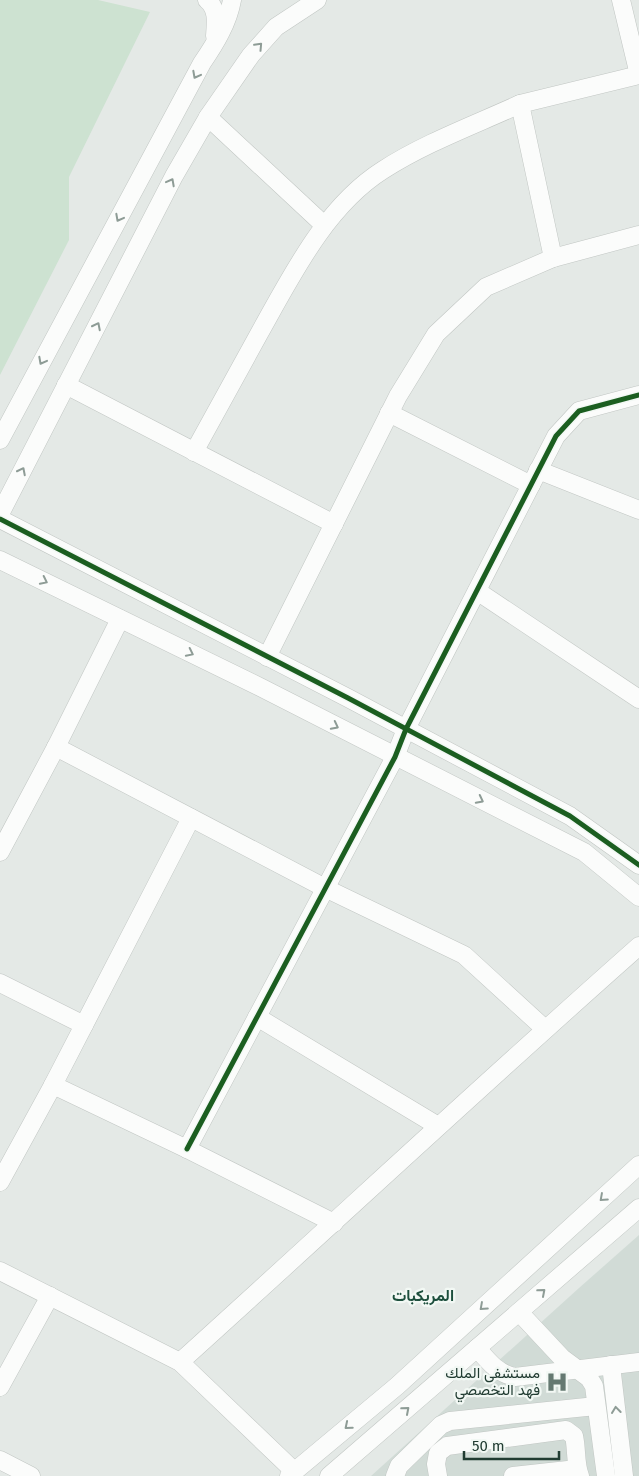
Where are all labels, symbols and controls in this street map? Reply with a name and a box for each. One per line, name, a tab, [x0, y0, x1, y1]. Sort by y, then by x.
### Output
one-way arrow	[253, 42, 262, 51]
one-way arrow	[192, 69, 202, 78]
one-way arrow	[165, 178, 175, 187]
one-way arrow	[115, 213, 125, 222]
one-way arrow	[91, 322, 101, 331]
one-way arrow	[38, 356, 48, 365]
one-way arrow	[16, 467, 26, 476]
one-way arrow	[39, 575, 48, 586]
one-way arrow	[185, 647, 194, 657]
one-way arrow	[330, 720, 339, 730]
one-way arrow	[474, 794, 483, 804]
one-way arrow	[600, 1192, 609, 1201]
district label: المريكبات	[392, 1286, 454, 1306]
one-way arrow	[536, 1289, 545, 1298]
one-way arrow	[480, 1301, 489, 1310]
place label: مستشفى الملك فهد التخصصي	[445, 1364, 540, 1403]
hospital icon: مستشفى الملك فهد التخصصي	[544, 1369, 570, 1395]
one-way arrow	[611, 1406, 622, 1414]
one-way arrow	[400, 1407, 409, 1416]
one-way arrow	[345, 1421, 354, 1429]
scale bar	[464, 1428, 559, 1460]
text: 50 m	[472, 1437, 505, 1455]

